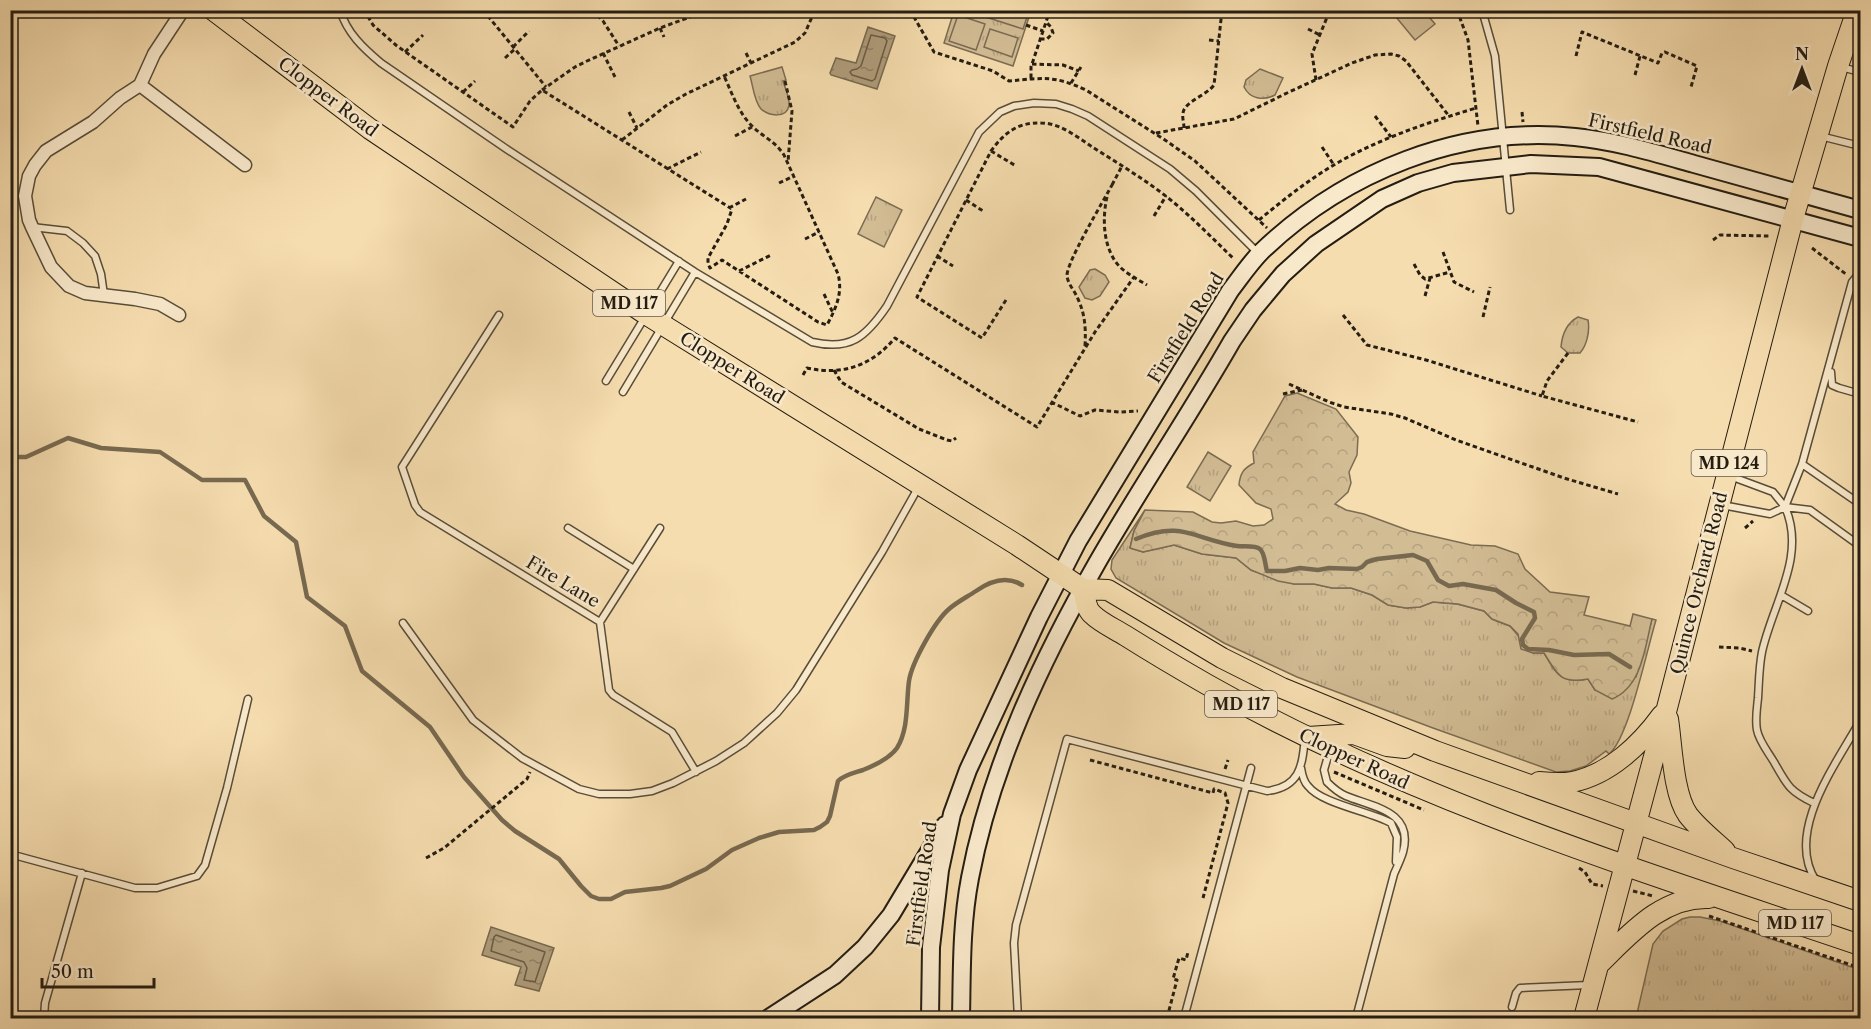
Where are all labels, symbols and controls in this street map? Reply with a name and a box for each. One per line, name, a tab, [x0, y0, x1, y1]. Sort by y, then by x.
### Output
north arrow	[1772, 39, 1832, 99]
text: N	[1795, 44, 1809, 64]
street label: Clopper Road	[274, 52, 382, 142]
street label: Firstfield Road	[1586, 109, 1714, 159]
street label: Firstfield Road	[1143, 269, 1229, 387]
road number: MD 117	[593, 290, 665, 316]
street label: Clopper Road	[676, 327, 788, 409]
road number: MD 124	[1692, 450, 1766, 476]
street label: Quince Orchard Road	[1666, 489, 1732, 677]
street label: Fire Lane	[522, 551, 604, 613]
road number: MD 117	[1205, 691, 1277, 717]
street label: Clopper Road	[1295, 724, 1413, 794]
street label: Firstfield Road	[902, 820, 942, 948]
road number: MD 117	[1759, 910, 1831, 936]
scale bar	[42, 951, 154, 989]
text: 50 m	[51, 961, 94, 983]

